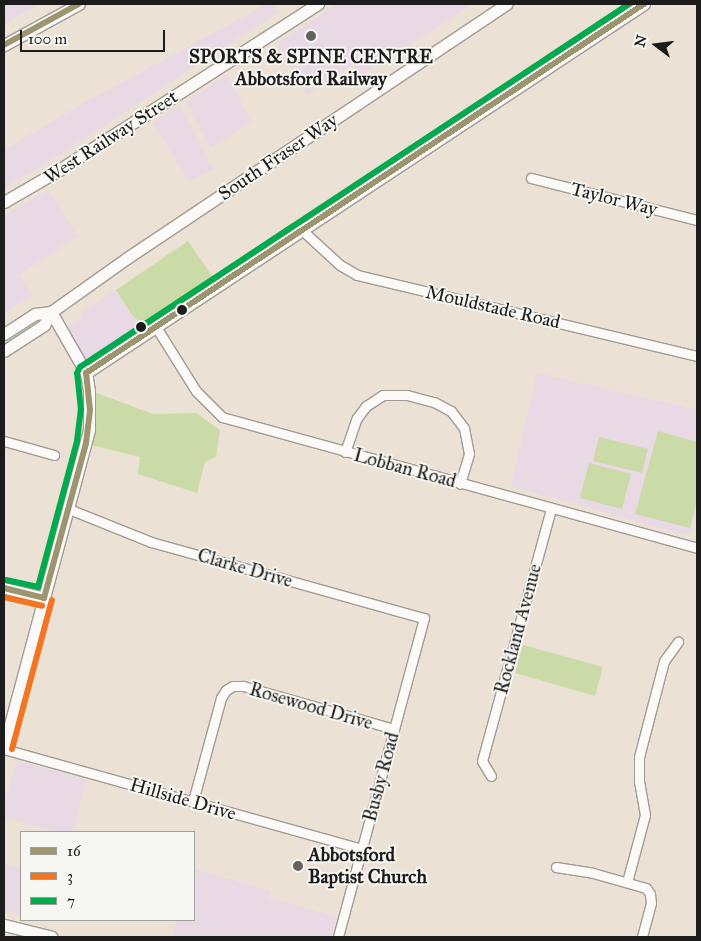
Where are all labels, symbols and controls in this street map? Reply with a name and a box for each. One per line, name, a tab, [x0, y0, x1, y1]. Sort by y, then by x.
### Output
scale bar	[22, 20, 168, 52]
north arrow	[631, 20, 681, 70]
marker: SPORTS & SPINE CENTRE Abbotsford Railway	[304, 29, 318, 43]
text: 100 m	[28, 30, 67, 48]
text: N	[631, 33, 651, 49]
place label: SPORTS & SPINE CENTRE Abbotsford Railway	[189, 46, 433, 90]
street label: West Railway Street	[40, 85, 182, 189]
street label: South Fraser Way	[214, 109, 342, 205]
street label: Taylor Way	[568, 177, 660, 221]
street label: Mouldstade Road	[423, 280, 563, 334]
unlabelled marker	[177, 305, 187, 315]
unlabelled marker	[136, 322, 146, 332]
street label: Lobban Road	[351, 443, 459, 493]
street label: Clarke Drive	[195, 544, 295, 592]
street label: Rockland Avenue	[490, 561, 546, 697]
street label: Rosewood Drive	[247, 678, 375, 734]
street label: Busby Road	[358, 730, 404, 824]
street label: Hillside Drive	[127, 773, 239, 825]
legend	[20, 831, 195, 921]
text: 16	[67, 842, 81, 860]
place label: Abbotsford Baptist Church	[308, 844, 427, 888]
marker: Abbotsford Baptist Church	[292, 860, 304, 872]
text: 3	[67, 867, 73, 885]
text: 7	[67, 892, 75, 910]

